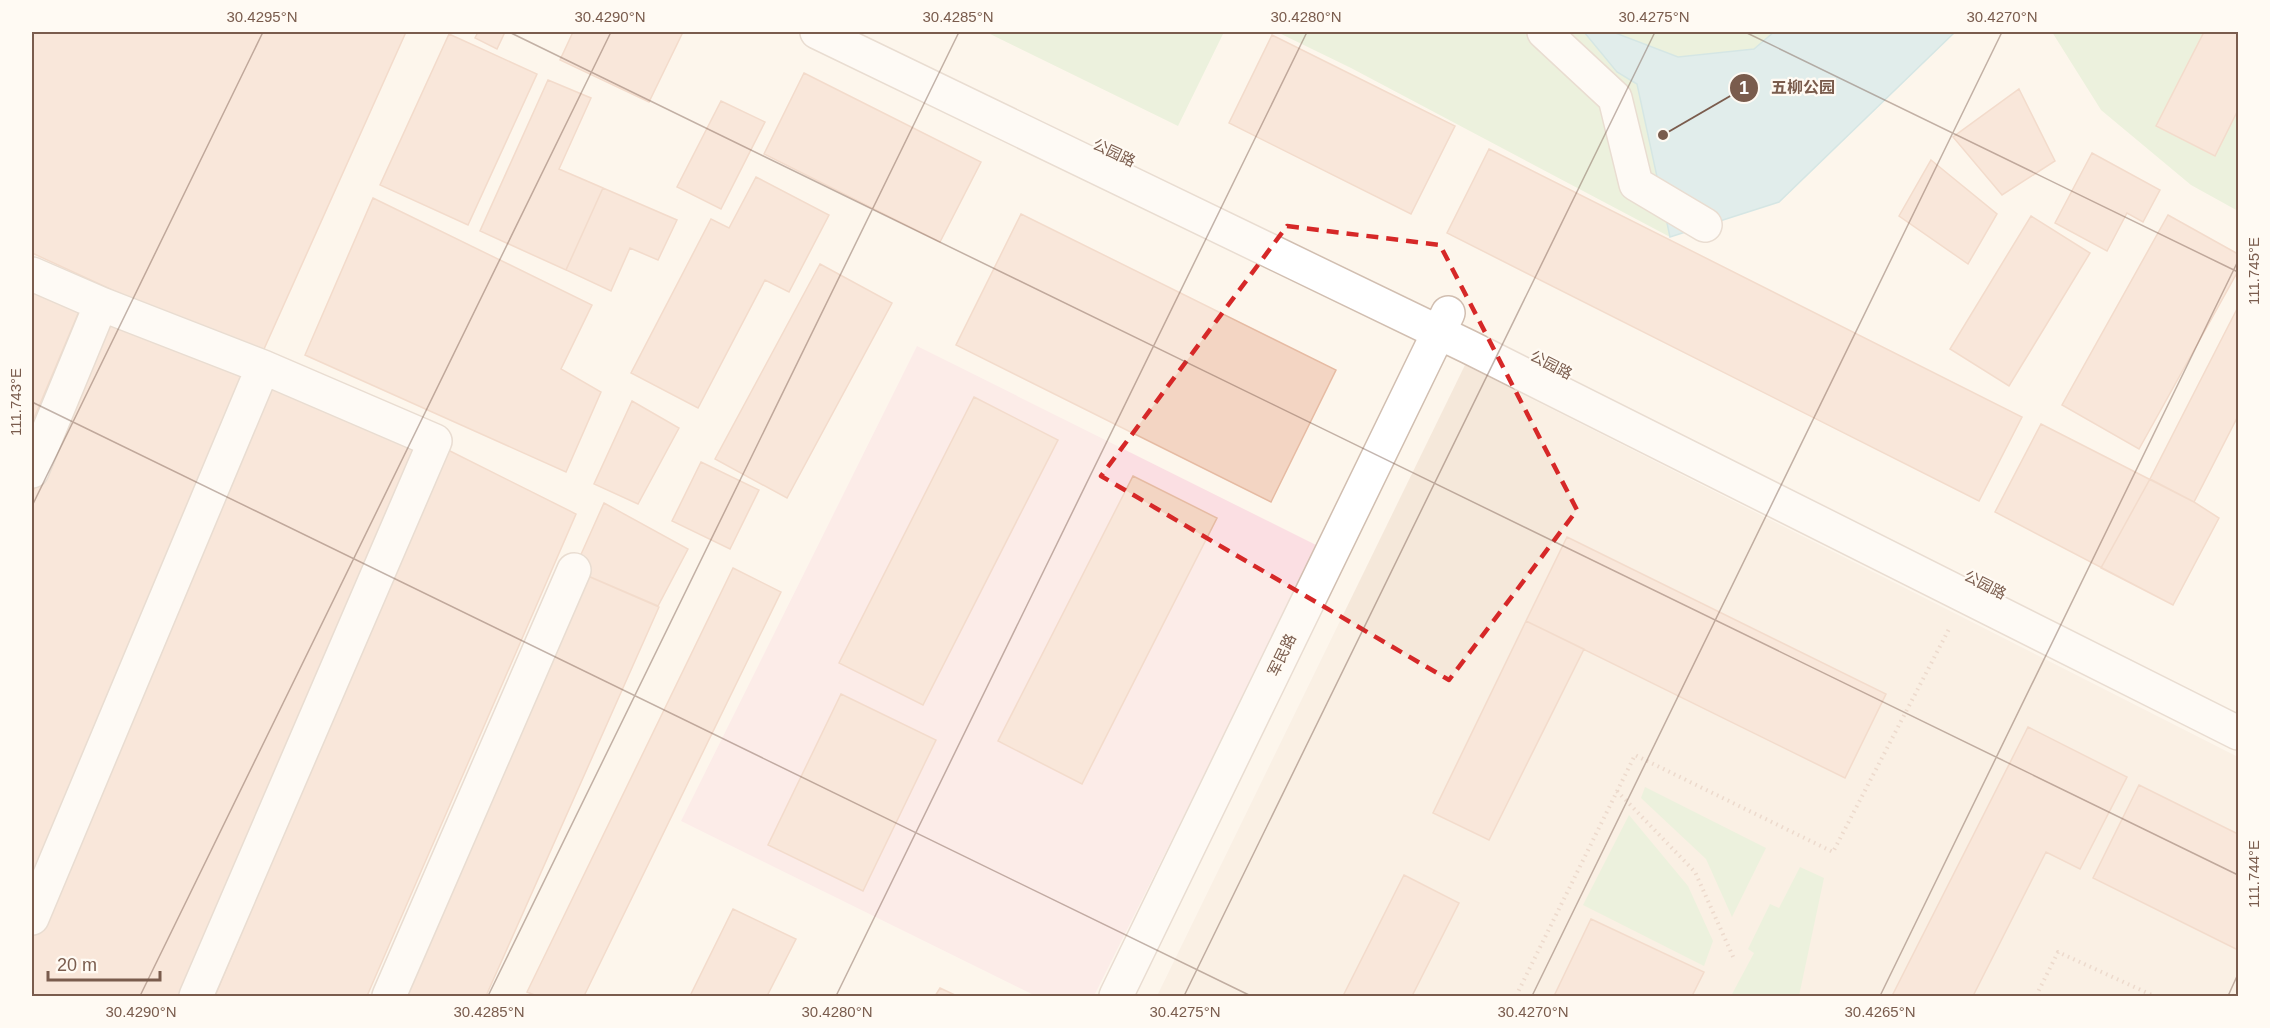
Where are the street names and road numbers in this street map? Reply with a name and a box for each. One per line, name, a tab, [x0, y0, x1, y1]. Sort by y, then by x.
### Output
street label: 公园路	[1090, 135, 1138, 170]
street label: 公园路	[1527, 347, 1575, 382]
street label: 公园路	[1961, 567, 2009, 602]
street label: 军民路	[1264, 631, 1299, 679]

